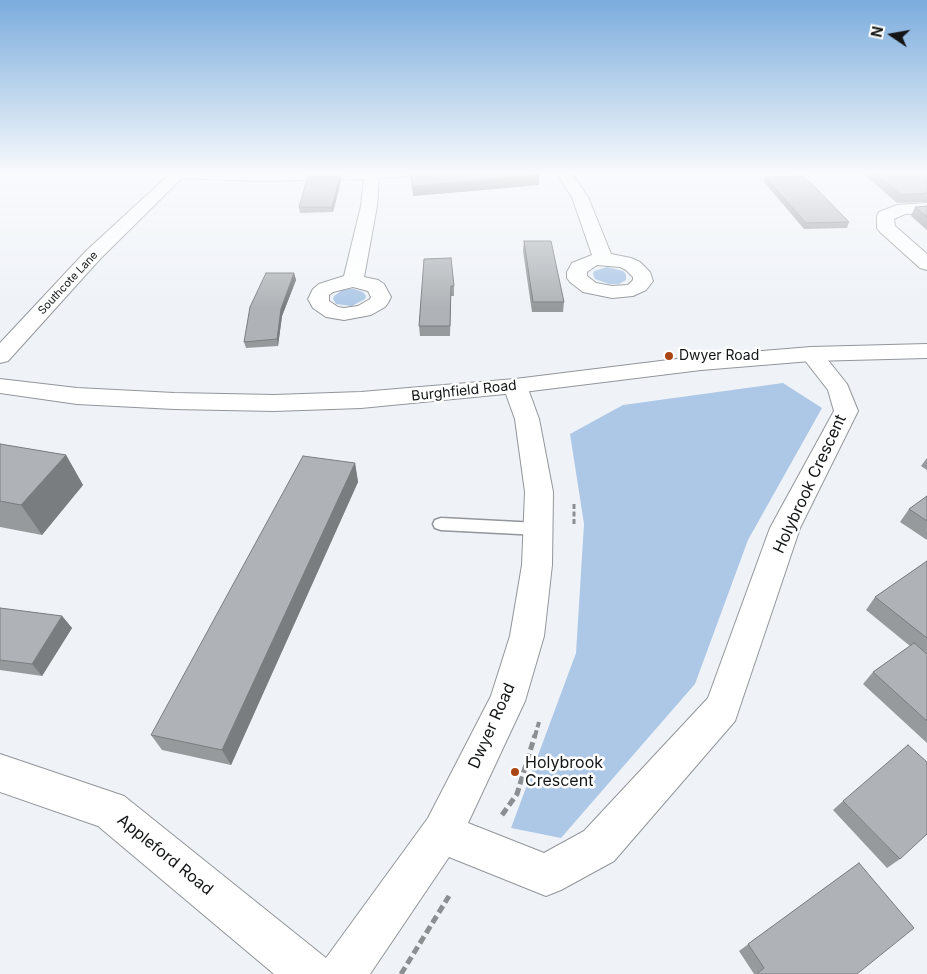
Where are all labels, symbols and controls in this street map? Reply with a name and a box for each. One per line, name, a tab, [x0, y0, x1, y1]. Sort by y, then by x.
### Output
north arrow	[867, 10, 917, 60]
text: N	[867, 25, 886, 39]
street label: Southcote Lane	[35, 249, 101, 317]
place label: Dwyer Road	[679, 348, 759, 364]
marker: Dwyer Road	[663, 350, 675, 362]
street label: Burghfield Road	[411, 377, 517, 405]
street label: Holybrook Crescent	[769, 412, 851, 556]
street label: Dwyer Road	[465, 680, 519, 772]
place label: Holybrook Crescent	[525, 753, 603, 791]
marker: Holybrook Crescent	[509, 766, 521, 778]
street label: Appleford Road	[113, 811, 217, 899]

